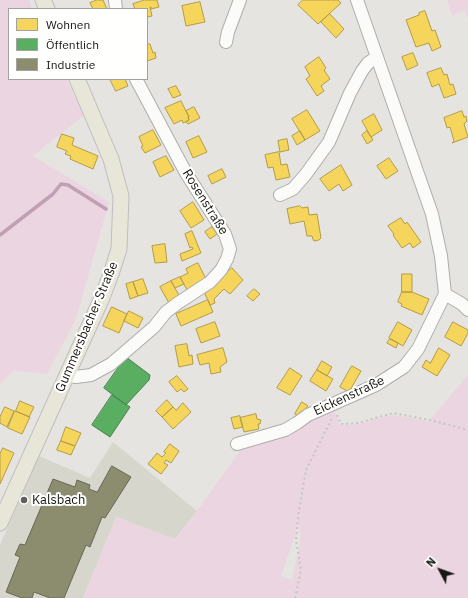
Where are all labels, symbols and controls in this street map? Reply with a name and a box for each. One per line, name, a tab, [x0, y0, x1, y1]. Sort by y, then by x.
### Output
legend	[8, 8, 148, 80]
text: Wohnen	[46, 17, 90, 32]
text: Öffentlich	[46, 37, 99, 52]
text: Industrie	[46, 57, 95, 72]
street label: Rosenstraße	[179, 166, 231, 238]
street label: Gummersbacher Straße	[52, 260, 122, 394]
street label: Eickenstraße	[311, 373, 387, 419]
place label: Kalsbach	[32, 492, 85, 508]
marker: Kalsbach	[19, 495, 29, 505]
north arrow	[420, 550, 460, 590]
text: N	[423, 555, 439, 570]

